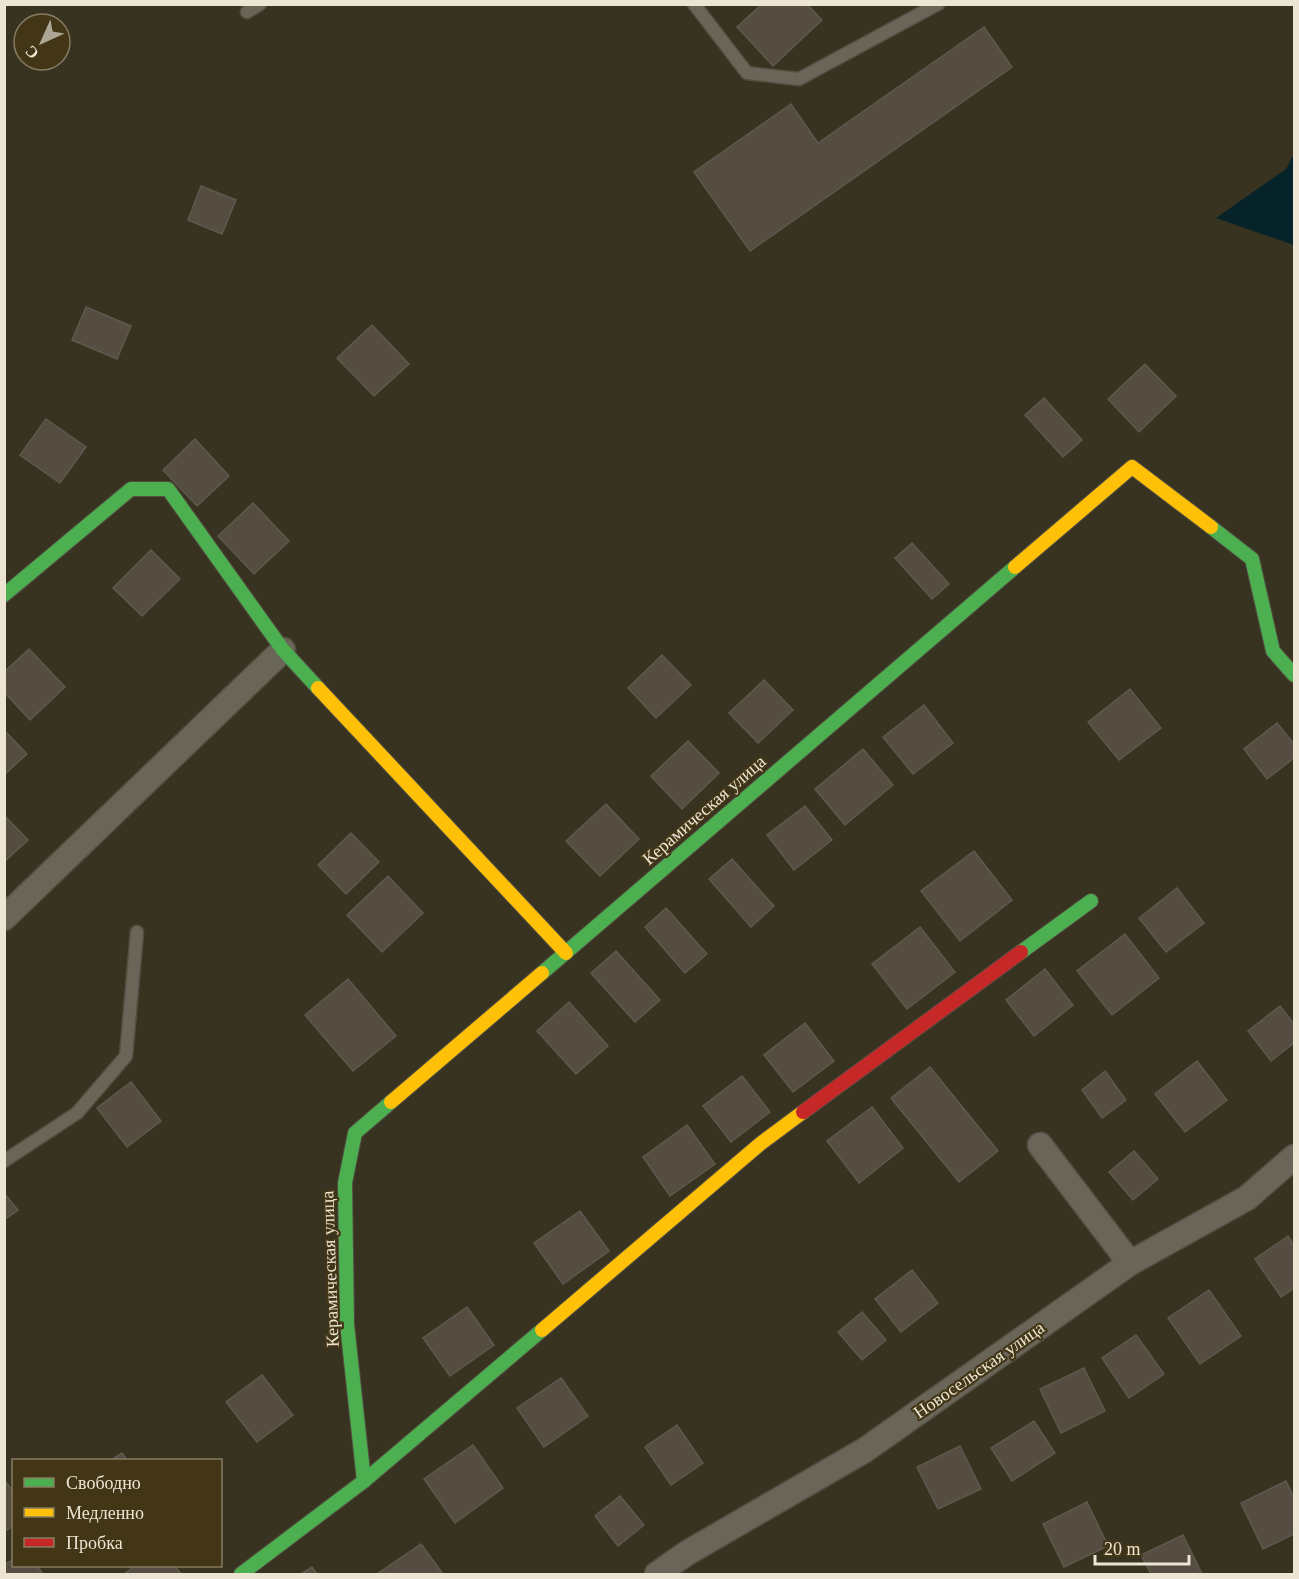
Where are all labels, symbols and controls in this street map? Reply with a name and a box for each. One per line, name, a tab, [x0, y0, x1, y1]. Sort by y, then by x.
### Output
north arrow	[12, 12, 72, 72]
text: С	[22, 42, 42, 62]
street label: Керамическая улица	[638, 751, 770, 869]
street label: Керамическая улица	[317, 1190, 343, 1348]
street label: Новосельская улица	[910, 1317, 1048, 1423]
legend	[12, 1459, 222, 1567]
text: Свободно	[66, 1473, 141, 1493]
text: Медленно	[66, 1503, 144, 1523]
scale bar	[1095, 1528, 1190, 1566]
text: Пробка	[66, 1533, 123, 1553]
text: 20 m	[1104, 1539, 1141, 1559]

